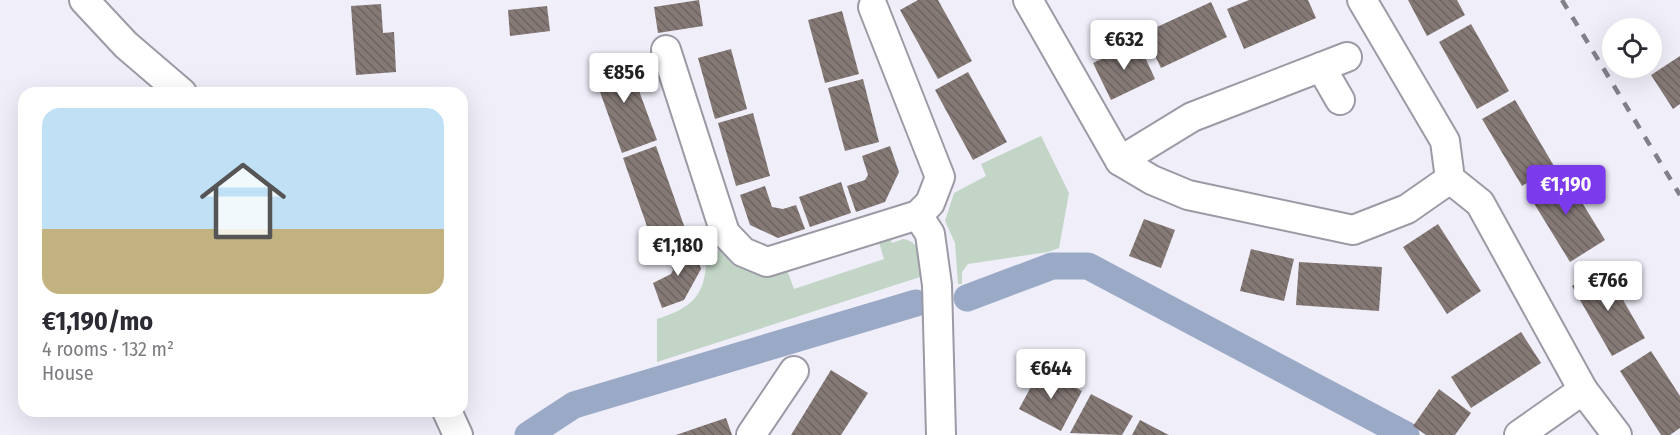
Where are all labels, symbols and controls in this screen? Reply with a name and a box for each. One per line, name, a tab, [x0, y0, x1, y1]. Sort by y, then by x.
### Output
map controls	[1602, 18, 1662, 78]
button: locate	[1602, 18, 1662, 78]
pin: €632	[1088, 20, 1160, 71]
text: €632	[1104, 27, 1144, 51]
pin: €856	[588, 53, 660, 104]
text: €856	[603, 60, 645, 84]
icon: home	[189, 147, 297, 255]
pin: €1,190	[1517, 165, 1615, 216]
text: €1,190	[1541, 172, 1591, 196]
pin: €1,180	[629, 226, 727, 277]
text: €1,180	[652, 233, 704, 257]
pin: €766	[1572, 261, 1644, 312]
text: €766	[1588, 268, 1628, 292]
text: €1,190/mo	[42, 306, 153, 337]
text: 4 rooms · 132 m²	[42, 337, 174, 361]
pin: €644	[1015, 349, 1087, 400]
text: €644	[1030, 356, 1072, 380]
text: House	[42, 361, 94, 385]

